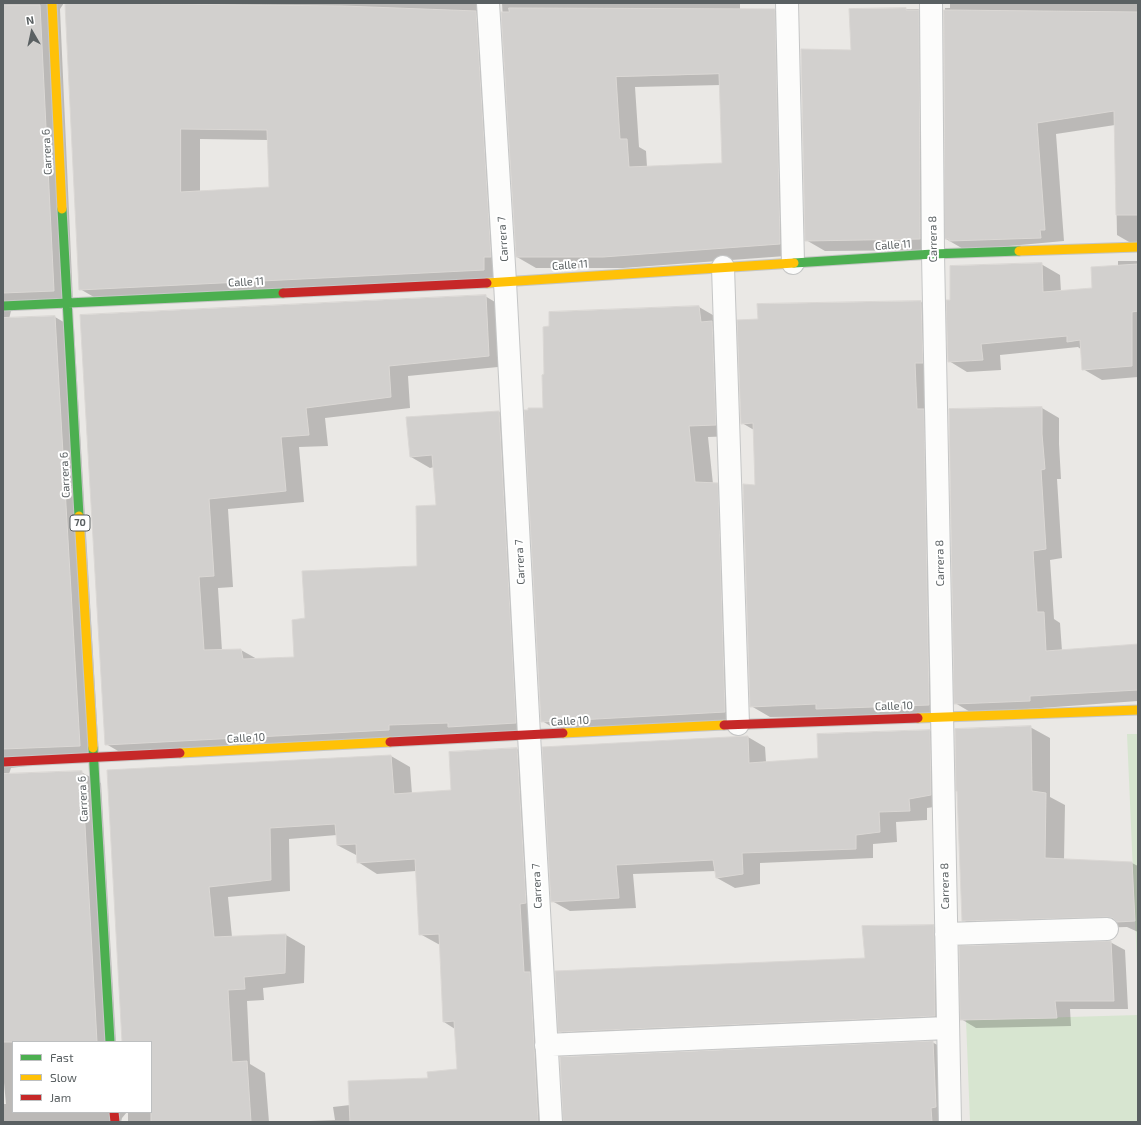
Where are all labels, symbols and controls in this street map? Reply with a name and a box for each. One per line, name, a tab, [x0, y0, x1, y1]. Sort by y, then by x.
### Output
north arrow	[12, 12, 52, 52]
text: N	[25, 13, 35, 27]
street label: Carrera 6	[39, 129, 55, 175]
street label: Carrera 7	[495, 216, 511, 262]
street label: Carrera 8	[926, 216, 940, 262]
street label: Calle 11	[875, 237, 911, 253]
street label: Calle 11	[552, 257, 588, 273]
street label: Calle 11	[228, 274, 264, 290]
street label: Carrera 6	[57, 452, 73, 498]
road number: 70	[70, 515, 90, 531]
street label: Carrera 7	[512, 539, 528, 585]
street label: Carrera 8	[933, 540, 947, 586]
street label: Calle 10	[875, 699, 913, 713]
street label: Calle 10	[551, 713, 589, 729]
street label: Calle 10	[227, 730, 265, 746]
street label: Carrera 6	[75, 776, 91, 822]
street label: Carrera 7	[529, 863, 545, 909]
street label: Carrera 8	[938, 863, 952, 909]
legend	[12, 1041, 152, 1113]
text: Fast	[50, 1050, 73, 1064]
text: Slow	[50, 1070, 77, 1084]
text: Jam	[50, 1090, 71, 1104]

